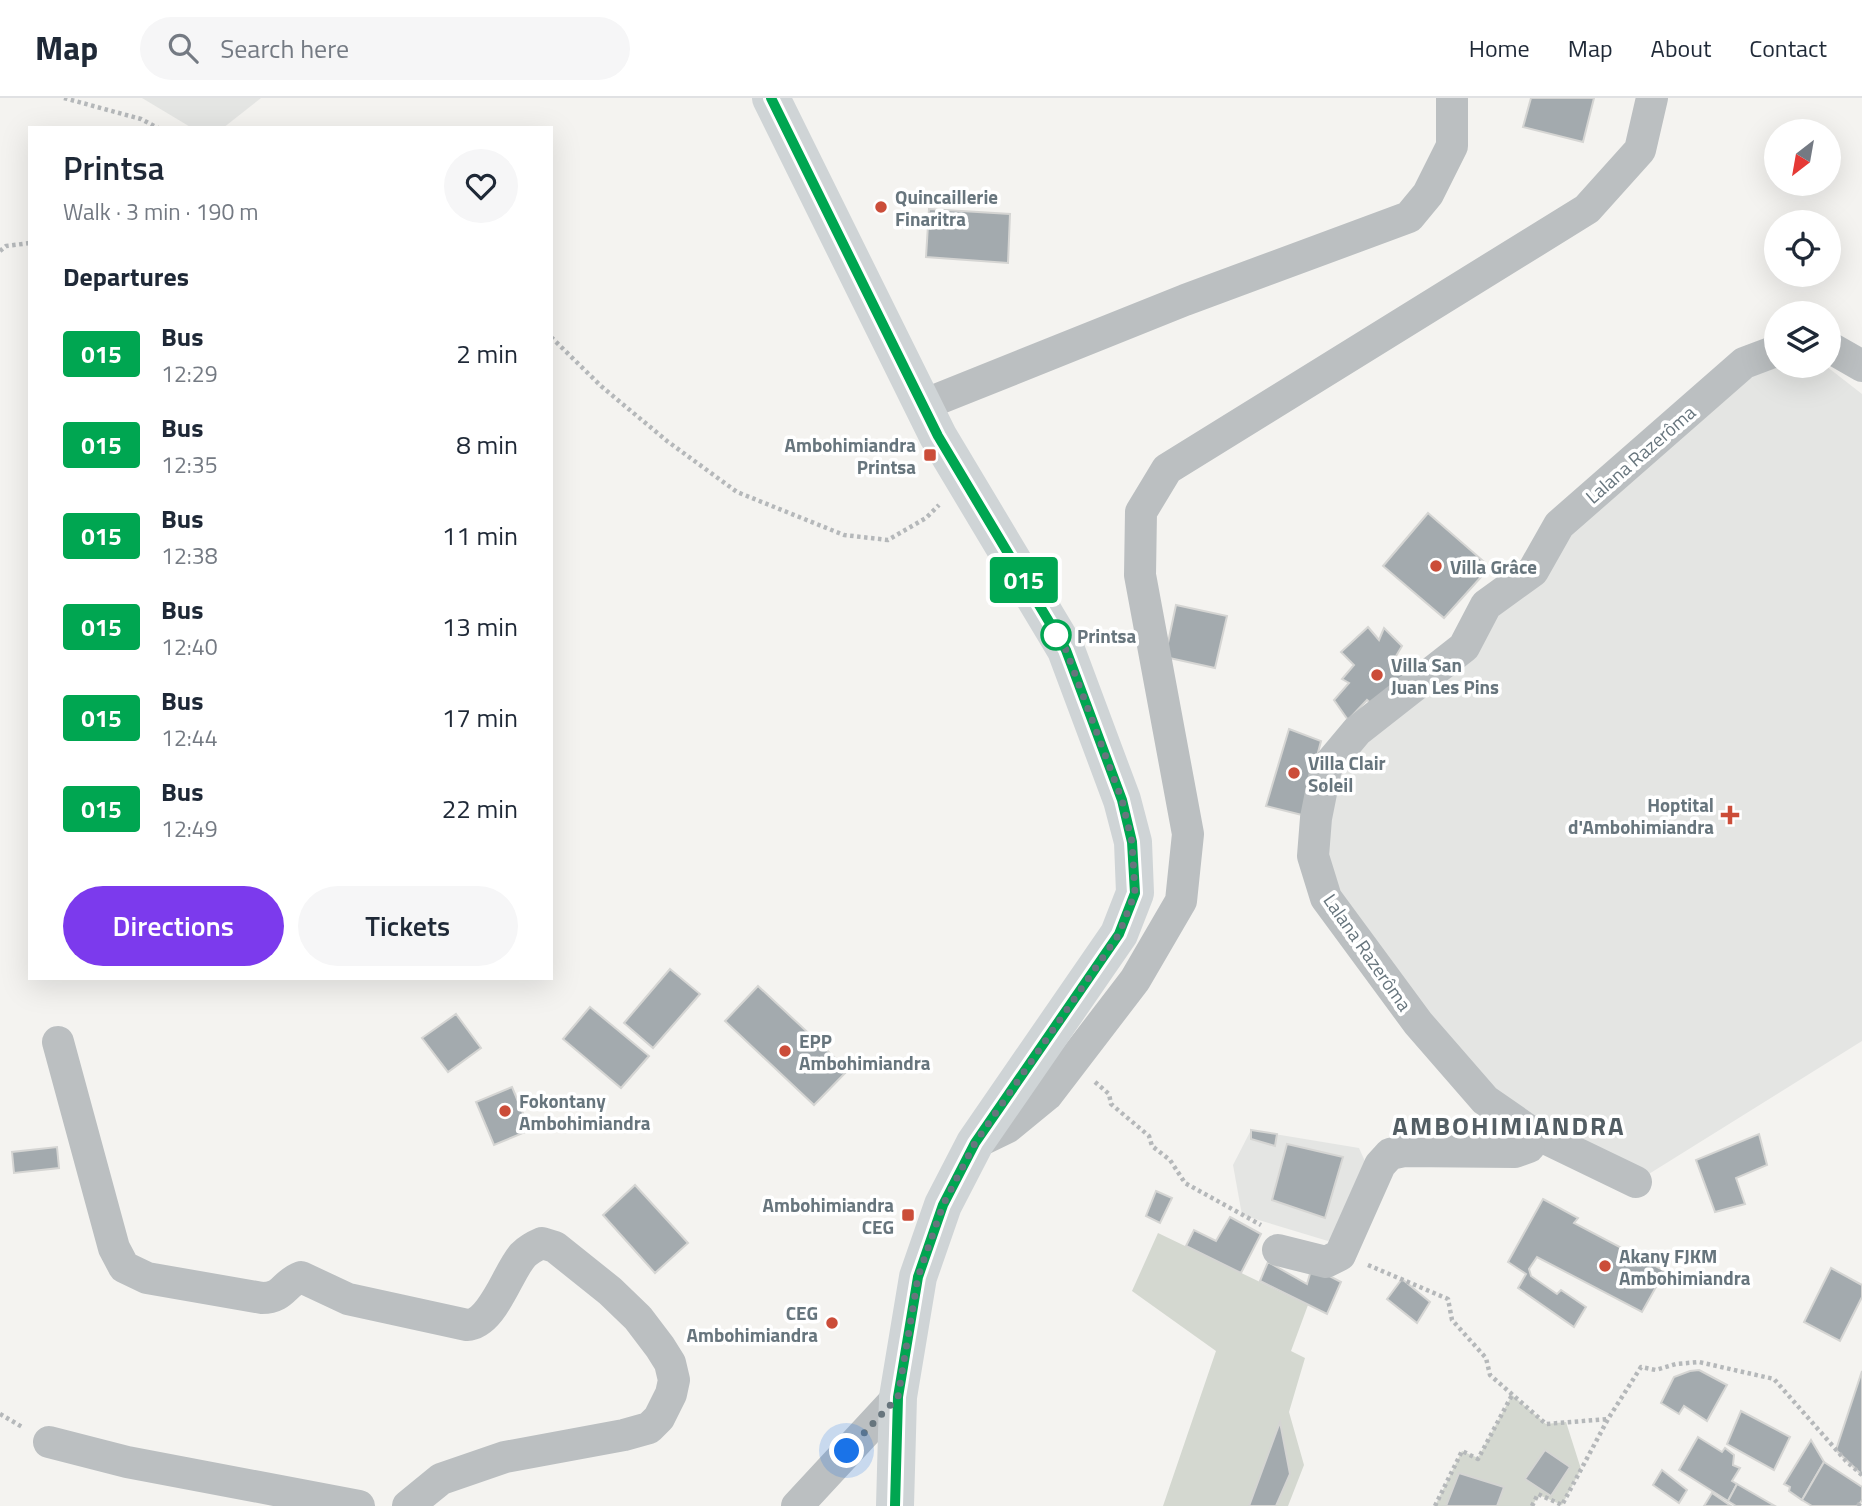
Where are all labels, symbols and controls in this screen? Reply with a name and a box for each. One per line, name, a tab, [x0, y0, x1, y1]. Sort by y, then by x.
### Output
search box	[140, 17, 630, 80]
text: Map	[35, 23, 98, 73]
icon: search	[164, 29, 202, 67]
text: Search here	[220, 29, 349, 68]
text: Home	[1469, 30, 1530, 66]
text: Map	[1568, 30, 1613, 66]
text: About	[1651, 30, 1711, 66]
text: Contact	[1749, 30, 1827, 66]
north arrow	[1764, 119, 1841, 196]
map controls	[1764, 119, 1841, 378]
text: Printsa	[63, 143, 164, 193]
button: heart	[444, 149, 518, 223]
place label: Quincaillerie Finaritra	[895, 182, 998, 233]
text: Walk · 3 min · 190 m	[63, 194, 259, 229]
marker: Quincaillerie Finaritra	[873, 199, 889, 215]
button: locate	[1764, 210, 1841, 287]
text: Departures	[63, 257, 189, 296]
button: layers	[1764, 301, 1841, 378]
text: Bus	[161, 317, 203, 356]
text: 2 min	[456, 334, 518, 373]
text: 015	[81, 336, 122, 372]
text: 12:29	[161, 356, 218, 391]
street label: Lalana Razerôma	[1579, 398, 1702, 510]
text: Bus	[161, 408, 203, 447]
text: 8 min	[456, 425, 518, 464]
text: 015	[81, 427, 122, 463]
place label: Ambohimiandra Printsa	[785, 430, 916, 481]
text: 12:35	[161, 447, 218, 482]
marker: Ambohimiandra Printsa	[922, 447, 938, 463]
text: Bus	[161, 499, 203, 538]
text: 11 min	[442, 516, 518, 555]
text: 015	[81, 518, 122, 554]
text: 12:38	[161, 538, 218, 573]
place label: Villa Grâce	[1450, 552, 1537, 581]
line badge: 015	[984, 557, 1064, 603]
marker: Villa Grâce	[1428, 558, 1444, 574]
text: 015	[1004, 562, 1044, 598]
text: Bus	[161, 590, 203, 629]
text: 13 min	[442, 607, 518, 646]
text: 015	[81, 609, 122, 645]
marker: Printsa	[1041, 620, 1071, 650]
place label: Printsa	[1077, 621, 1137, 650]
text: 12:40	[161, 629, 218, 664]
place label: Villa San Juan Les Pins	[1391, 650, 1499, 701]
marker: Villa San Juan Les Pins	[1369, 667, 1385, 683]
text: Bus	[161, 681, 203, 720]
text: 17 min	[442, 698, 518, 737]
text: 015	[81, 700, 122, 736]
text: 12:44	[161, 720, 218, 755]
place label: Villa Clair Soleil	[1308, 748, 1386, 799]
marker: Villa Clair Soleil	[1286, 765, 1302, 781]
text: Bus	[161, 772, 203, 811]
text: 22 min	[442, 789, 518, 828]
place label: Hoptital d'Ambohimiandra	[1568, 790, 1714, 841]
text: 015	[81, 791, 122, 827]
marker: Hoptital d'Ambohimiandra	[1720, 805, 1740, 825]
text: 12:49	[161, 811, 218, 846]
button: Directions	[63, 886, 284, 966]
button: Tickets	[298, 886, 518, 966]
street label: Lalana Razerôma	[1317, 887, 1420, 1017]
place label: EPP Ambohimiandra	[799, 1026, 931, 1077]
marker: EPP Ambohimiandra	[777, 1043, 793, 1059]
place label: Fokontany Ambohimiandra	[519, 1086, 651, 1137]
marker: Fokontany Ambohimiandra	[497, 1103, 513, 1119]
district label: AMBOHIMIANDRA	[1392, 1106, 1626, 1145]
place label: Ambohimiandra CEG	[763, 1190, 894, 1241]
marker: Ambohimiandra CEG	[900, 1207, 916, 1223]
place label: Akany FJKM Ambohimiandra	[1619, 1241, 1751, 1292]
marker: Akany FJKM Ambohimiandra	[1597, 1258, 1613, 1274]
place label: CEG Ambohimiandra	[687, 1298, 818, 1349]
marker: CEG Ambohimiandra	[824, 1315, 840, 1331]
your location	[829, 1433, 864, 1468]

